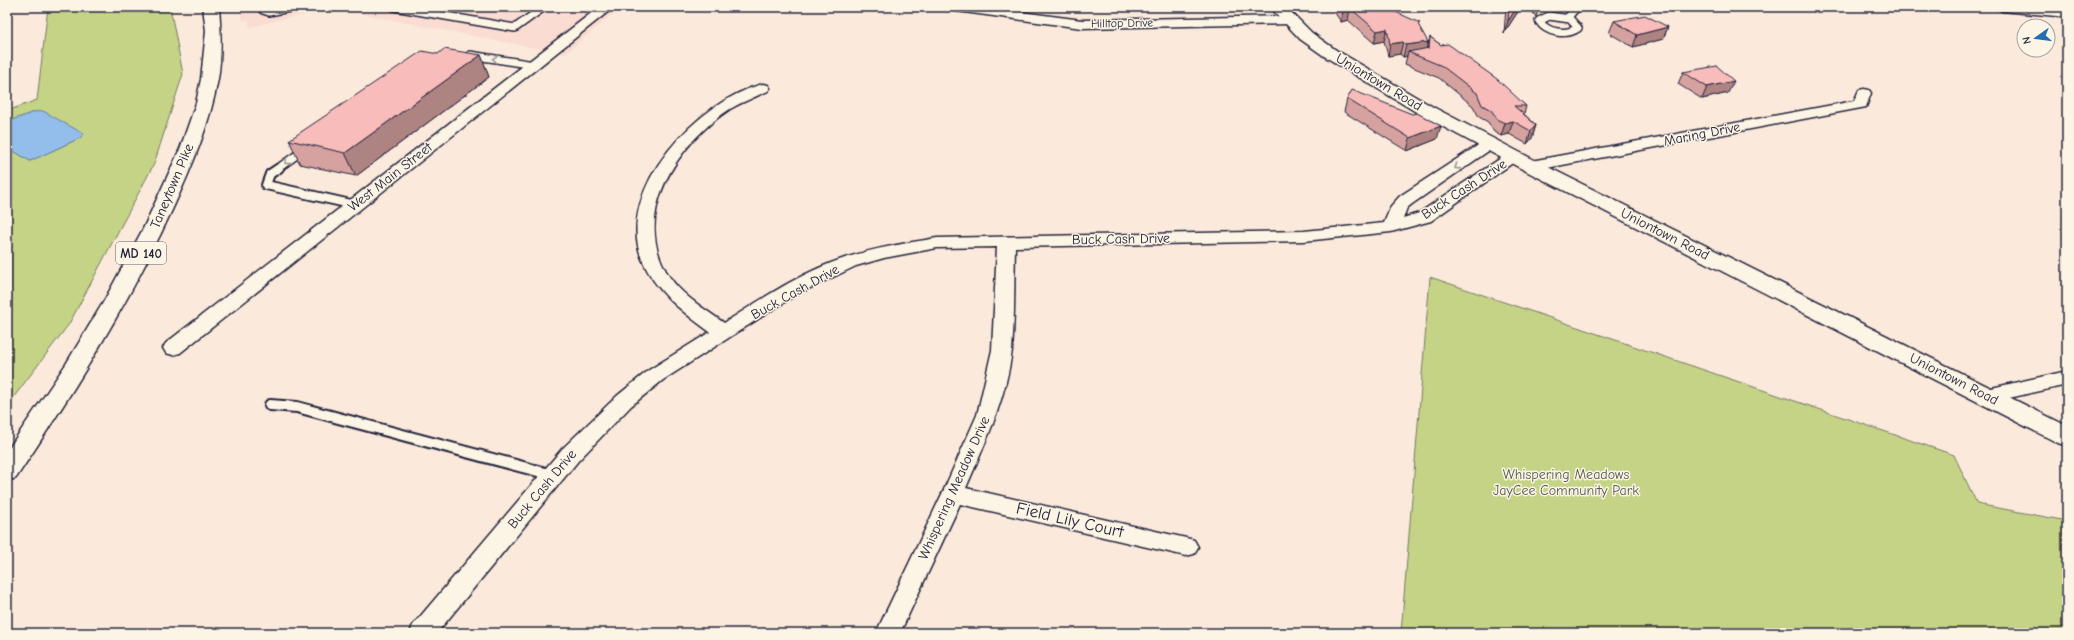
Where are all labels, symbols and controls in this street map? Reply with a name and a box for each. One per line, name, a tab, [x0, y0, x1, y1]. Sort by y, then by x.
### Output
street label: Hilltop Drive	[1091, 15, 1153, 31]
north arrow	[2016, 18, 2056, 58]
text: N	[2020, 35, 2034, 45]
street label: Uniontown Road	[1333, 50, 1425, 114]
one-way arrow	[492, 55, 498, 64]
street label: Maring Drive	[1662, 118, 1742, 150]
street label: West Main Street	[344, 138, 436, 215]
street label: Taneytown Pike	[147, 141, 197, 231]
street label: Buck Cash Drive	[1418, 155, 1510, 223]
one-way arrow	[285, 157, 292, 164]
one-way arrow	[1454, 162, 1461, 169]
street label: Uniontown Road	[1618, 204, 1712, 264]
street label: Buck Cash Drive	[1072, 230, 1170, 248]
road number: MD 140	[116, 242, 166, 264]
street label: Buck Cash Drive	[748, 261, 842, 323]
street label: Uniontown Road	[1907, 349, 2001, 409]
street label: Whispering Meadow Drive	[915, 414, 993, 562]
street label: Buck Cash Drive	[504, 446, 580, 532]
park label: Whispering Meadows JayCee Community Park	[1493, 466, 1639, 499]
street label: Field Lily Court	[1014, 498, 1127, 542]

